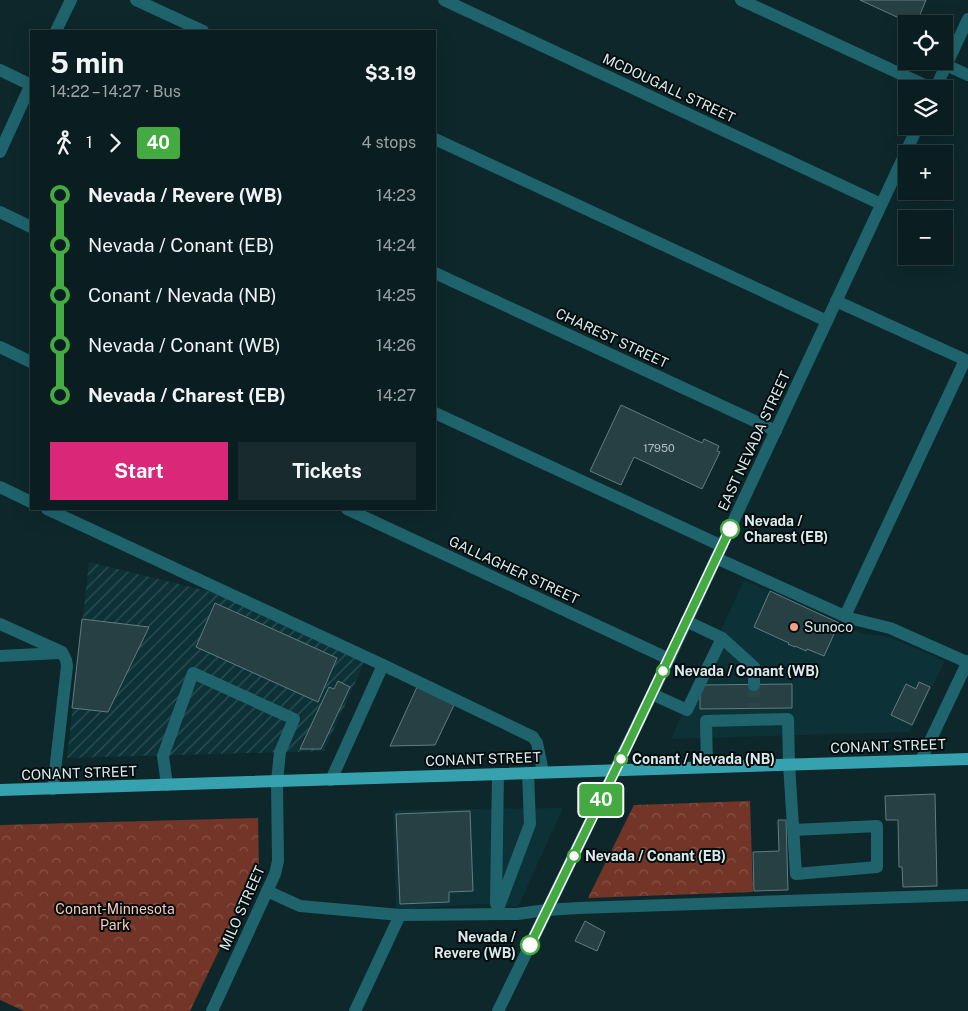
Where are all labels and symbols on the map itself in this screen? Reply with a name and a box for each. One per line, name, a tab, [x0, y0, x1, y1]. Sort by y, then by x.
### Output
street label: MCDOUGALL STREET	[600, 50, 738, 126]
street label: CHAREST STREET	[553, 305, 671, 371]
street label: EAST NEVADA STREET	[715, 369, 793, 513]
house number: 17950	[643, 442, 675, 454]
place label: Nevada / Charest (EB)	[744, 513, 828, 545]
marker: Nevada / Charest (EB)	[720, 519, 740, 539]
street label: GALLAGHER STREET	[446, 533, 582, 607]
place label: Sunoco	[804, 619, 853, 635]
marker: Sunoco	[788, 621, 800, 633]
place label: Nevada / Conant (WB)	[674, 663, 820, 679]
marker: Nevada / Conant (WB)	[656, 664, 670, 678]
street label: CONANT STREET	[830, 736, 946, 756]
street label: CONANT STREET	[425, 749, 541, 769]
place label: Conant / Nevada (NB)	[632, 751, 775, 767]
marker: Conant / Nevada (NB)	[614, 752, 628, 766]
street label: CONANT STREET	[21, 763, 137, 783]
line badge: 40	[578, 784, 624, 816]
place label: Nevada / Conant (EB)	[585, 848, 726, 864]
marker: Nevada / Conant (EB)	[567, 849, 581, 863]
street label: MILO STREET	[216, 863, 268, 953]
park label: Conant-Minnesota Park	[55, 901, 175, 933]
place label: Nevada / Revere (WB)	[434, 929, 517, 961]
marker: Nevada / Revere (WB)	[520, 935, 540, 955]

